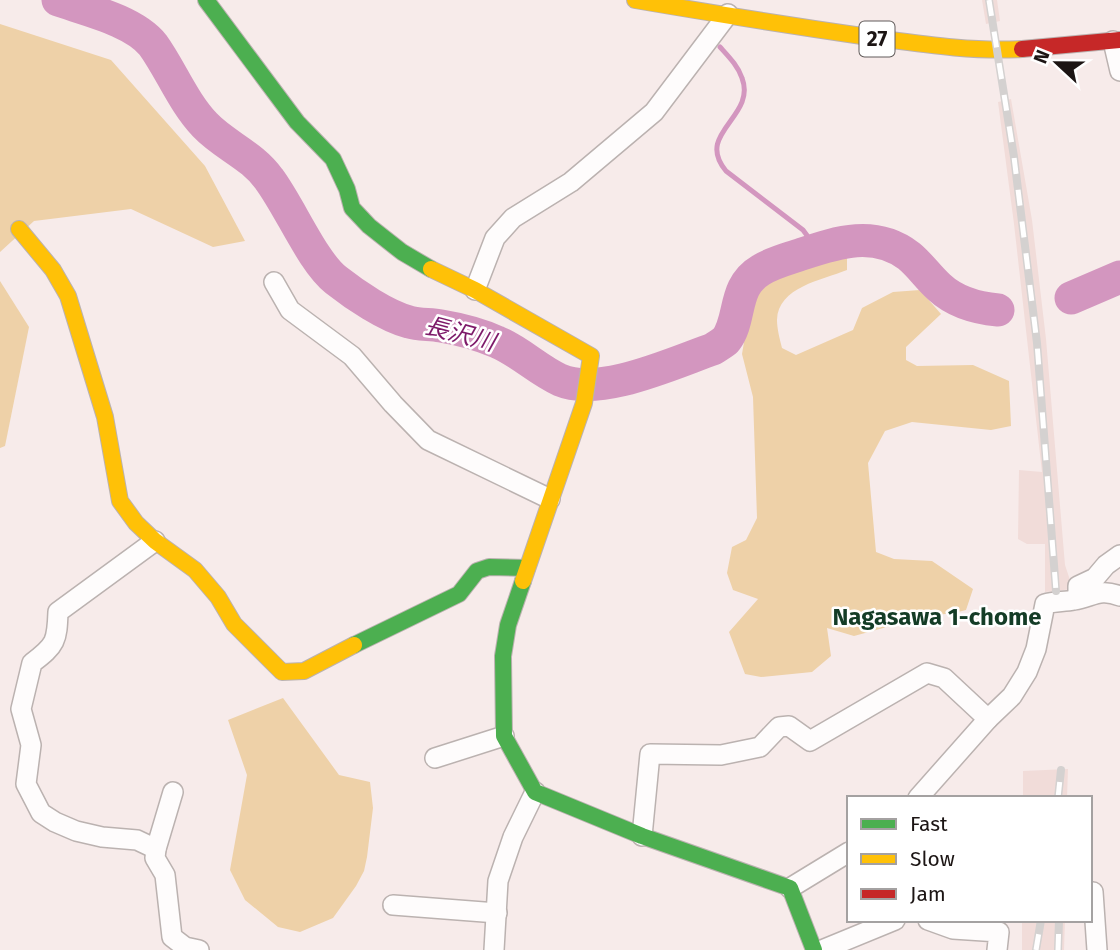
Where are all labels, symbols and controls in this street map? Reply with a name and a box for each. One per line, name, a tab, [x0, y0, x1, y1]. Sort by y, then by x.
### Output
road number: 27	[860, 22, 894, 56]
north arrow	[1022, 28, 1092, 98]
text: N	[1029, 47, 1055, 67]
water label: 長沢川	[422, 311, 501, 358]
district label: Nagasawa 1-chome	[832, 603, 1042, 631]
legend	[847, 796, 1092, 922]
text: Fast	[910, 811, 948, 837]
text: Slow	[910, 846, 955, 872]
text: Jam	[910, 881, 946, 907]

